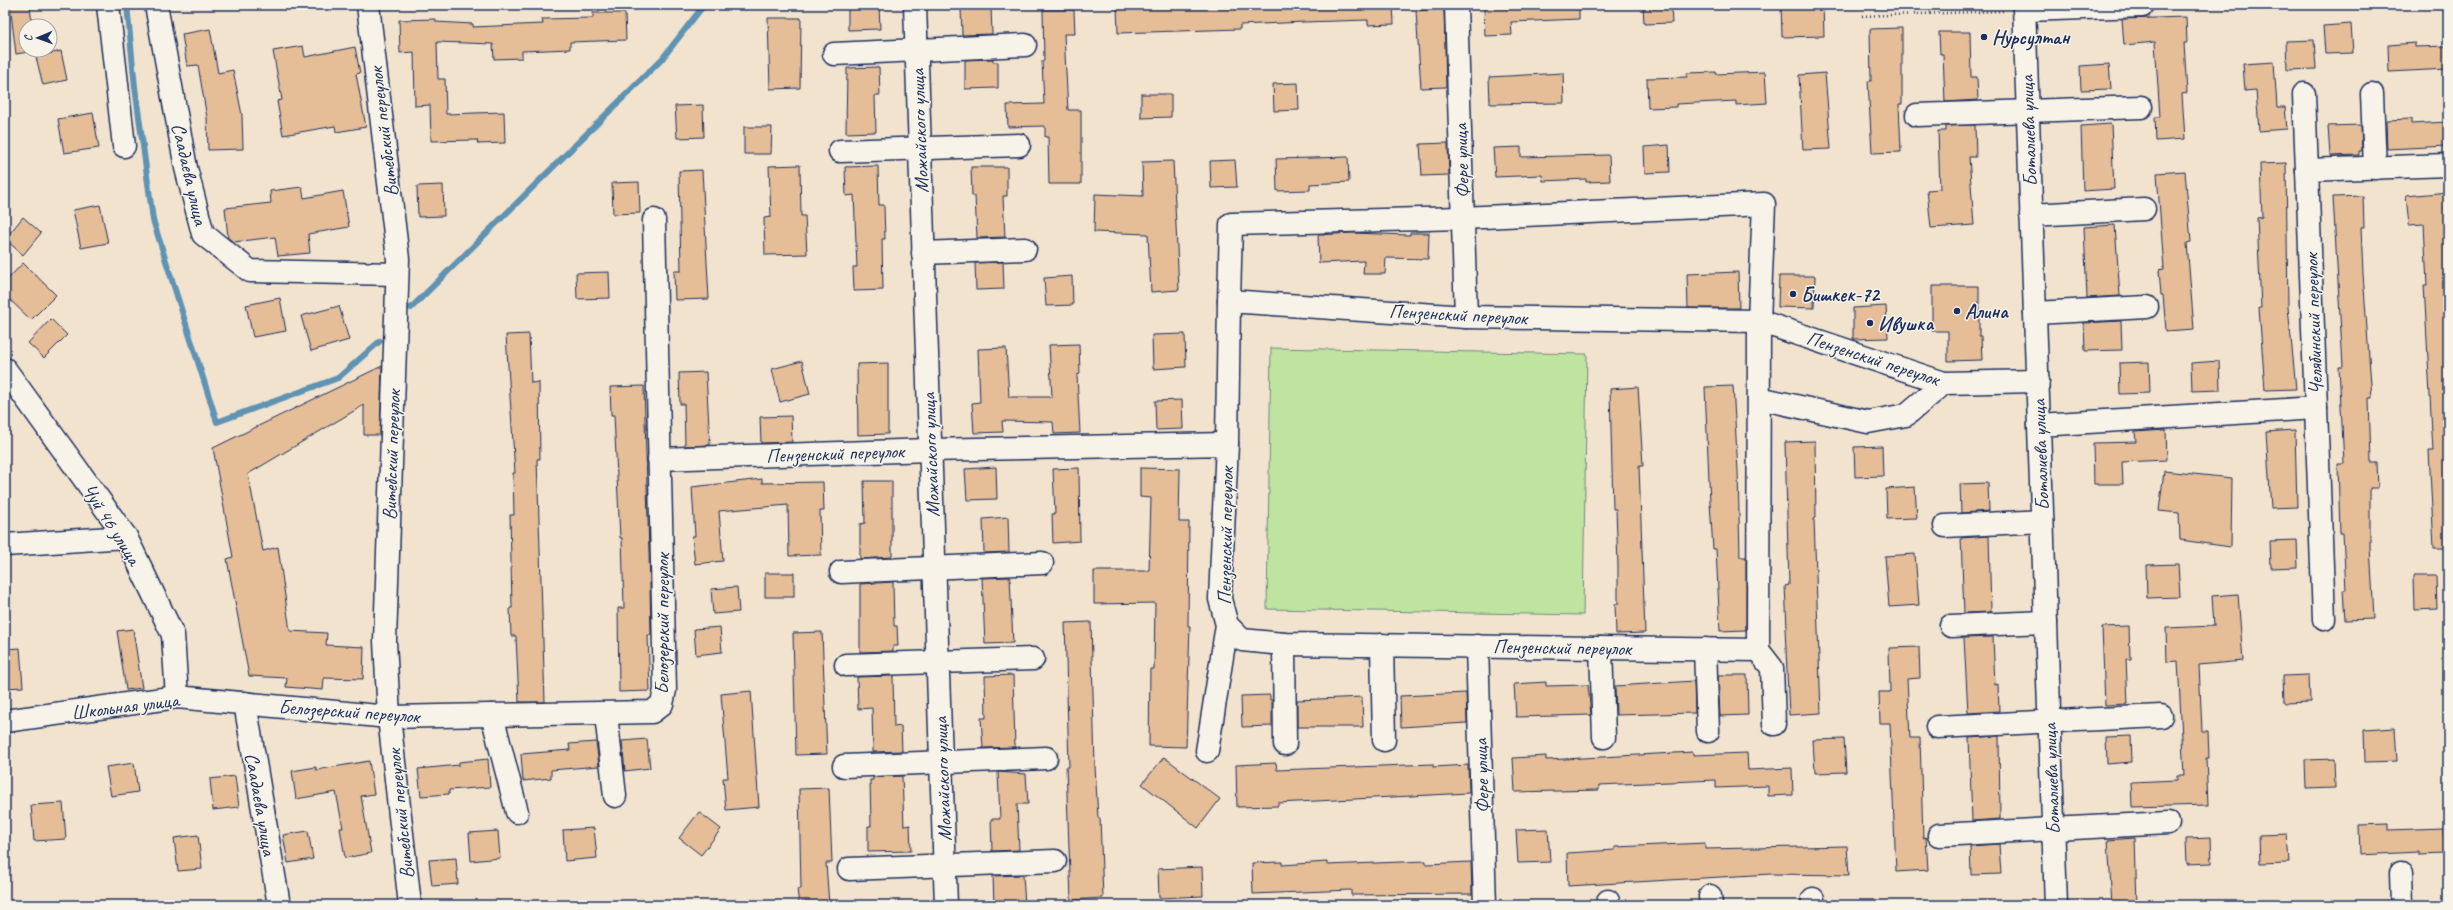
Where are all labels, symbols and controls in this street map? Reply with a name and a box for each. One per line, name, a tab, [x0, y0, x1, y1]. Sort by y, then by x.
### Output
north arrow	[18, 18, 58, 58]
place label: Нурсултан	[1992, 25, 2071, 51]
marker: Нурсултан	[1979, 32, 1989, 42]
text: С	[21, 34, 35, 41]
street label: Витебский переулок	[363, 64, 404, 198]
street label: Можайского улица	[905, 67, 934, 193]
street label: Боталиева улица	[2014, 73, 2043, 187]
street label: Саадаева улица	[166, 121, 214, 229]
street label: Фере улица	[1448, 121, 1475, 199]
street label: Челябинский переулок	[2298, 251, 2328, 395]
place label: Бишкек-72	[1801, 282, 1881, 307]
marker: Бишкек-72	[1788, 289, 1798, 299]
street label: Пензенский переулок	[1388, 298, 1529, 331]
place label: Алина	[1965, 299, 2009, 324]
marker: Алина	[1952, 306, 1962, 316]
place label: Ивушка	[1878, 311, 1935, 336]
marker: Ивушка	[1865, 318, 1875, 328]
street label: Пензенский переулок	[1803, 325, 1944, 392]
street label: Витебский переулок	[377, 388, 406, 521]
street label: Можайского улица	[916, 391, 945, 517]
street label: Боталиева улица	[2026, 397, 2055, 511]
street label: Пензенский переулок	[766, 439, 906, 468]
street label: Пензенский переулок	[1212, 465, 1239, 605]
street label: Чуй 46 улица	[77, 479, 147, 571]
street label: Белозерский переулок	[650, 552, 675, 695]
street label: Пензенский переулок	[1493, 634, 1633, 661]
street label: Школьная улица	[70, 687, 182, 725]
street label: Белозерский переулок	[278, 694, 422, 729]
street label: Можайского улица	[928, 715, 957, 841]
street label: Боталиева улица	[2037, 721, 2066, 835]
street label: Фере улица	[1468, 736, 1495, 814]
street label: Витебский переулок	[381, 746, 420, 880]
street label: Саадаева улица	[239, 751, 282, 859]

